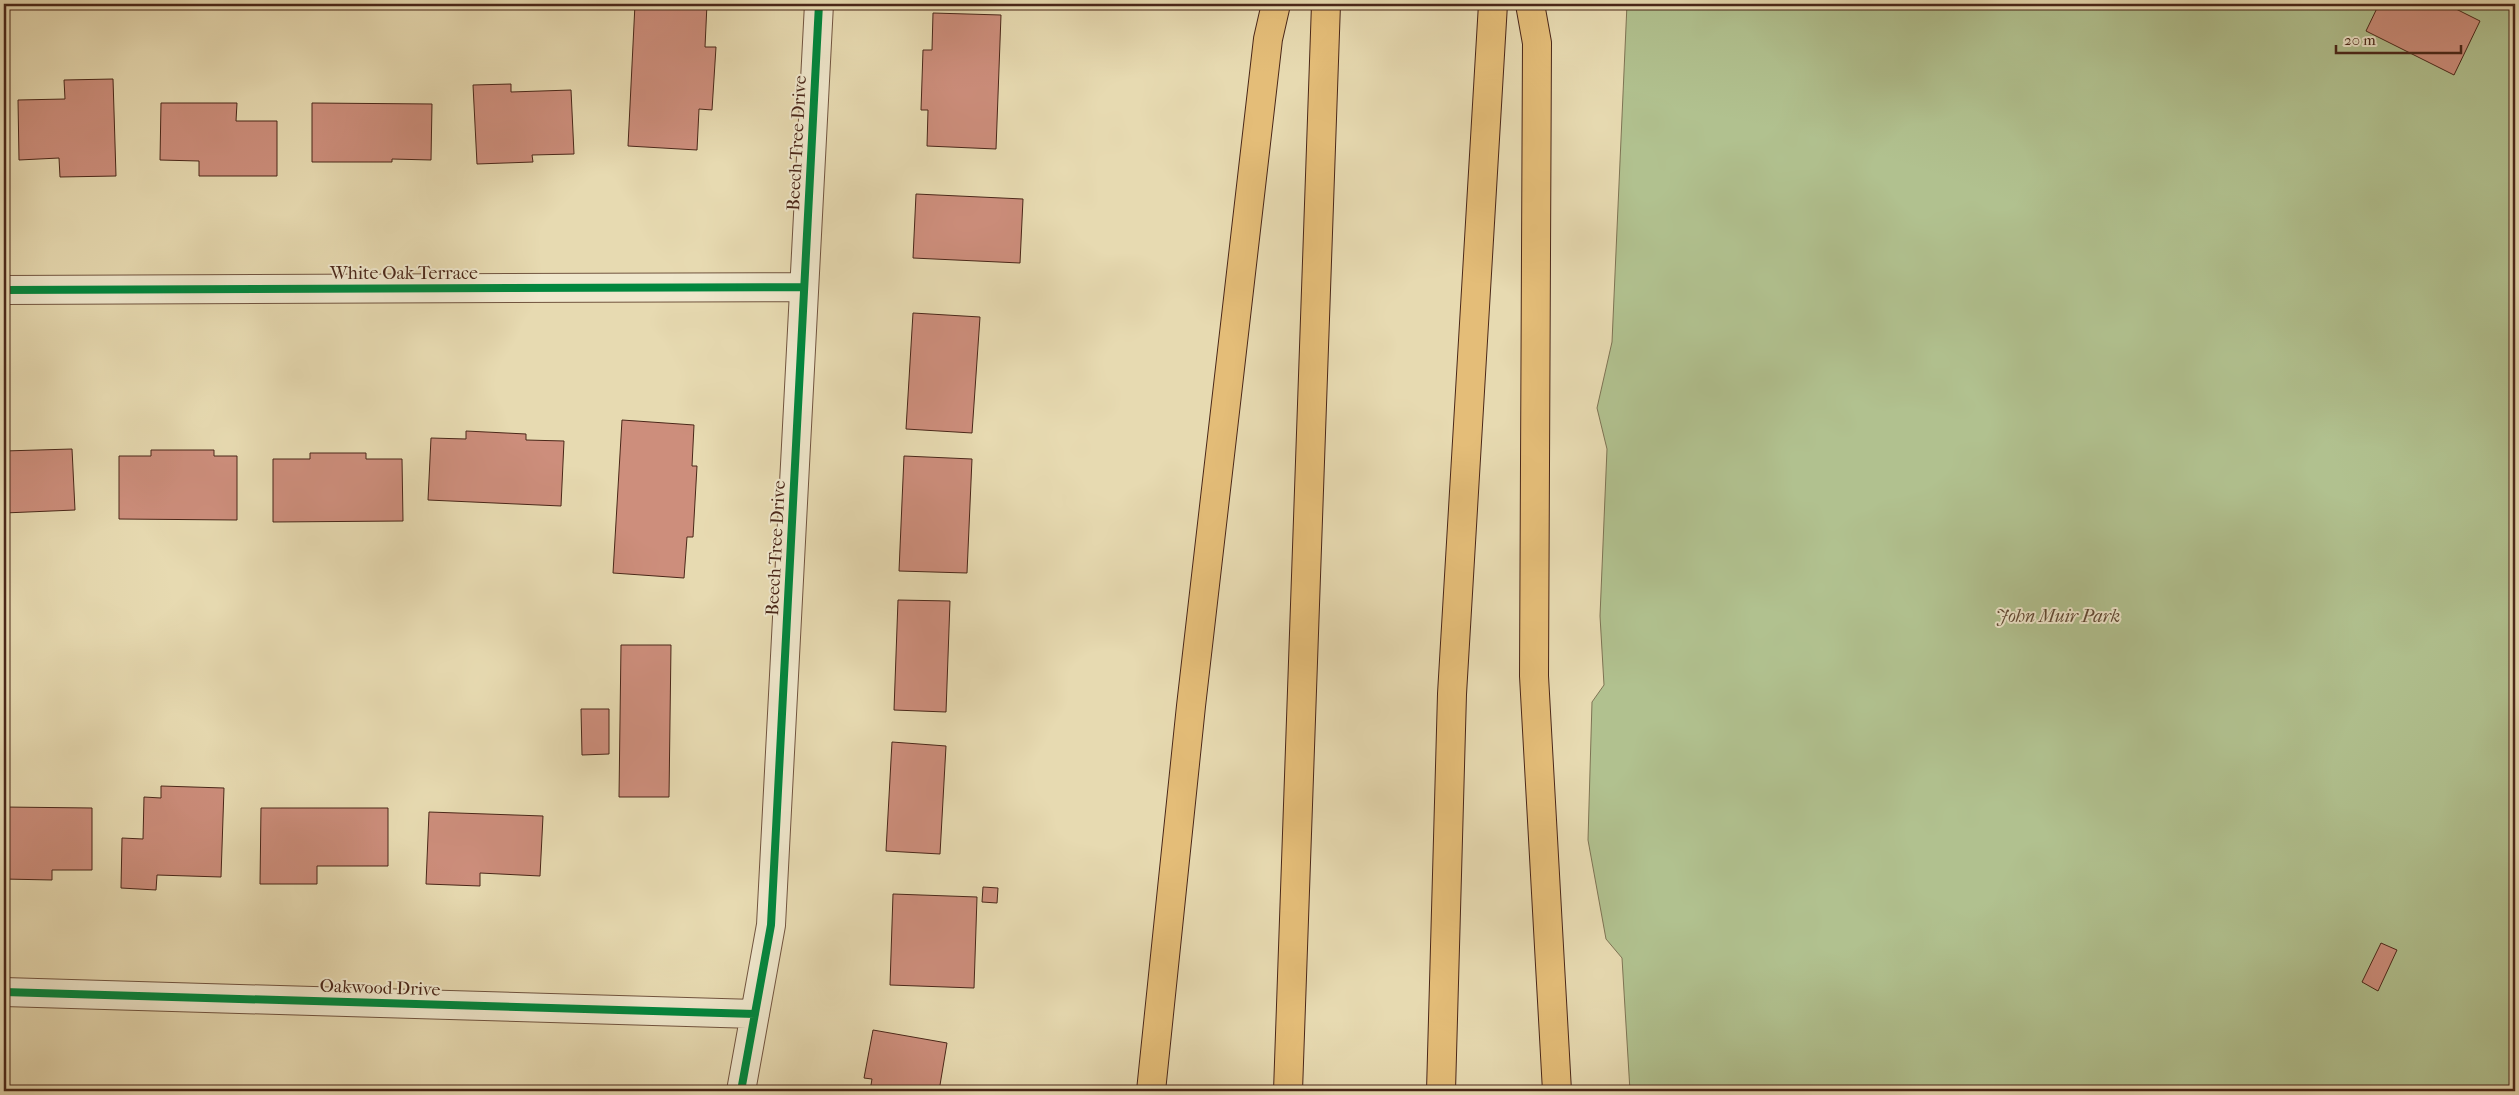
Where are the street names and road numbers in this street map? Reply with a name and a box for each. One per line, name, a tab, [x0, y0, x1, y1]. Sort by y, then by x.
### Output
street label: Beech Tree Drive	[783, 75, 811, 211]
street label: White Oak Terrace	[329, 263, 478, 284]
street label: Beech Tree Drive	[762, 480, 790, 616]
street label: Oakwood Drive	[319, 975, 441, 1001]

